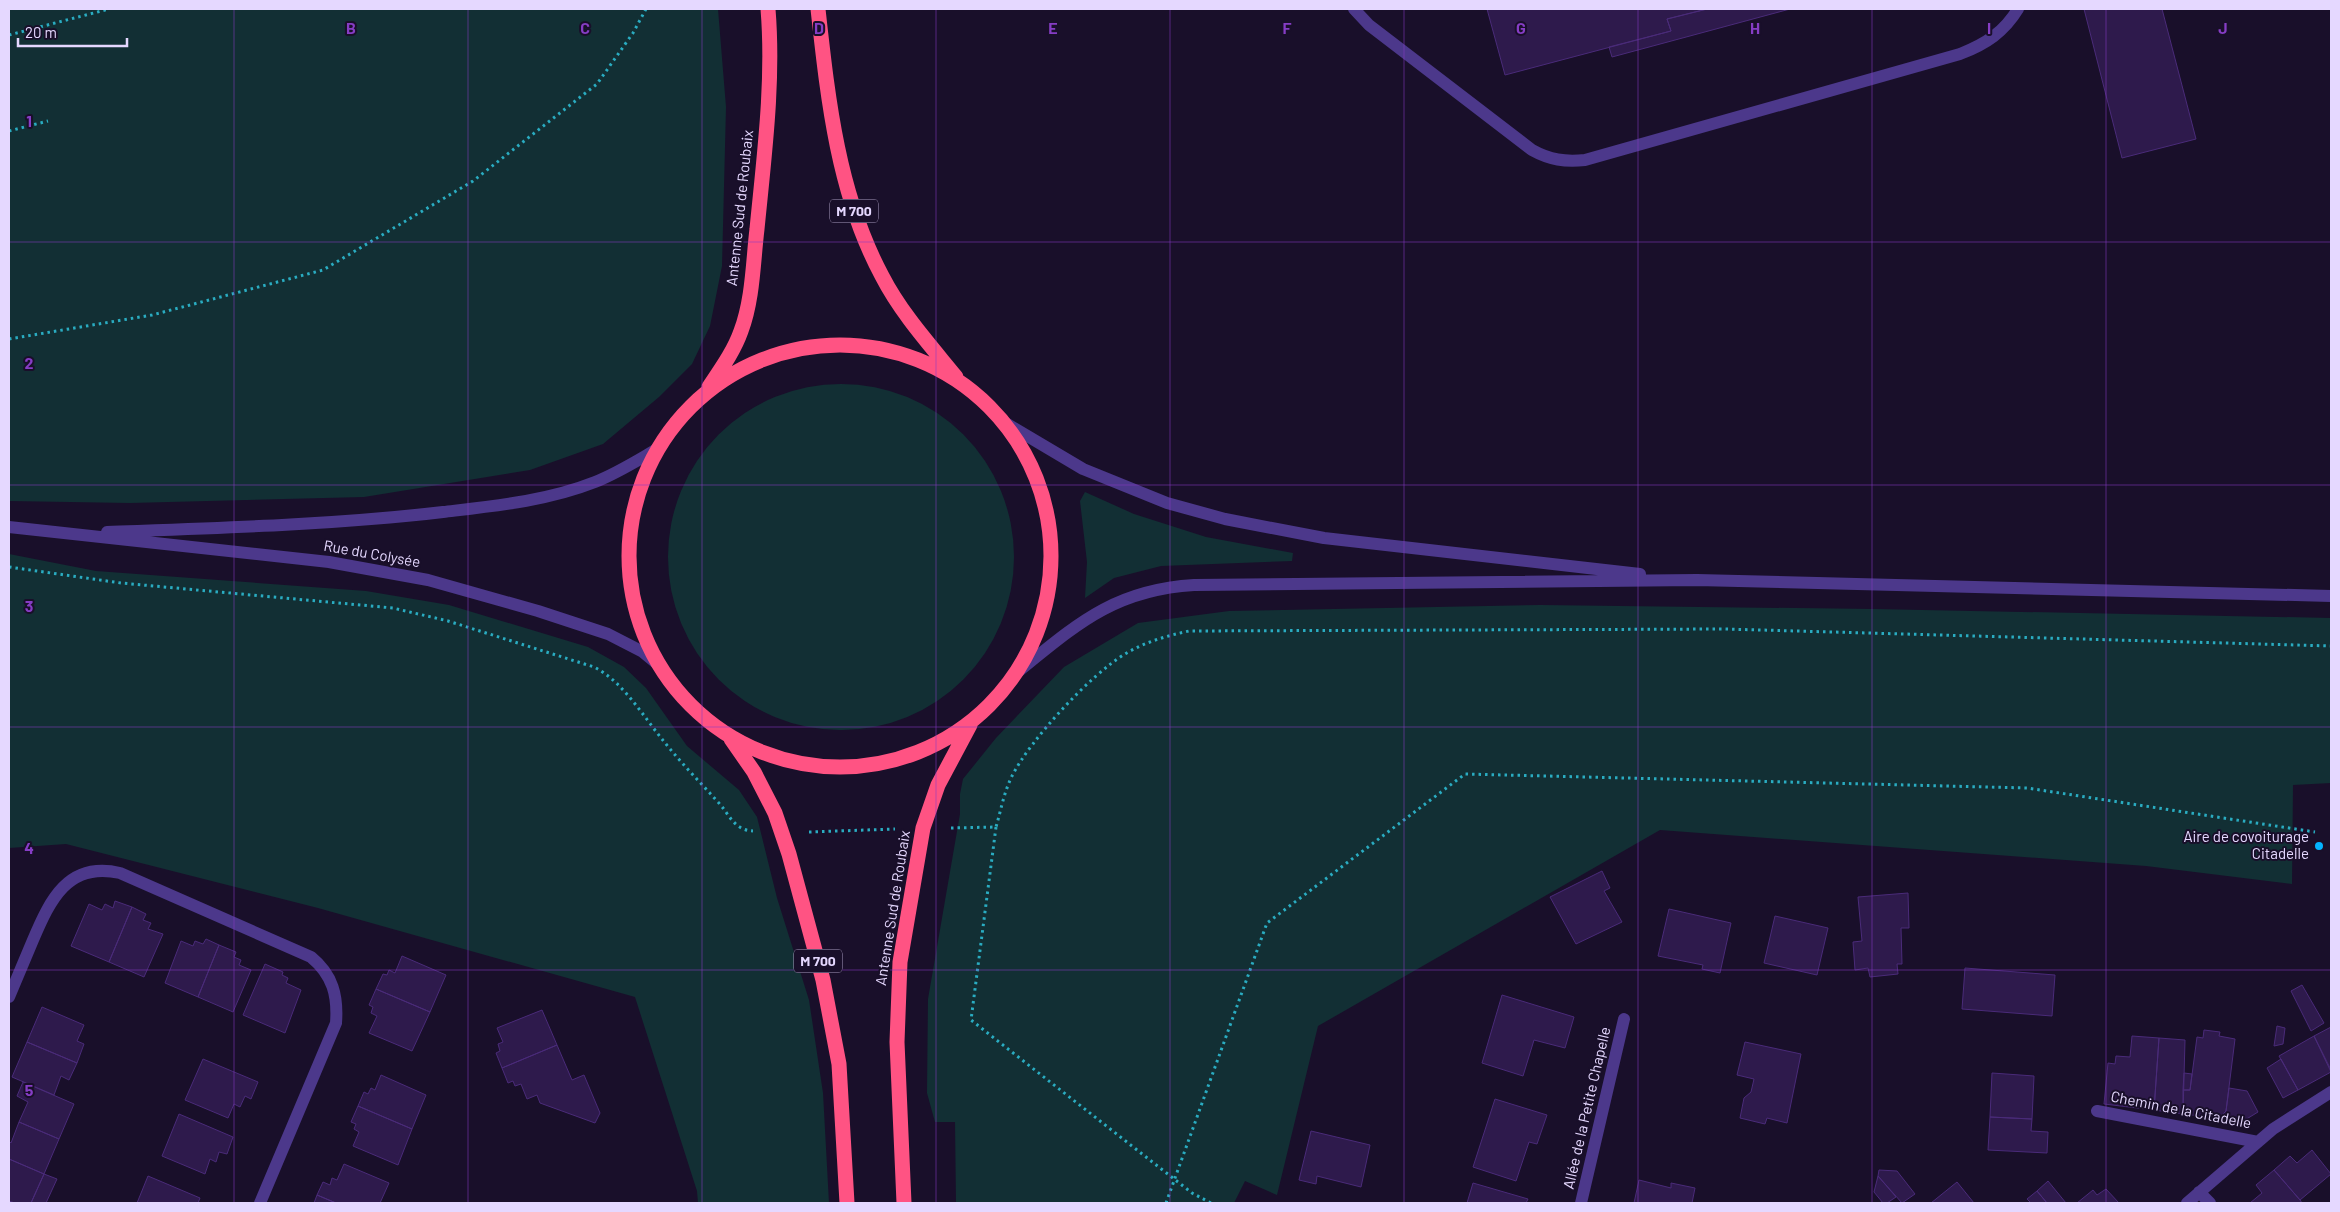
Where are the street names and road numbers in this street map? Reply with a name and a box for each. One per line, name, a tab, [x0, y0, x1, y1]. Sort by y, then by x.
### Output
street label: Antenne Sud de Roubaix	[722, 129, 756, 287]
road number: M 700	[830, 200, 878, 222]
street label: Rue du Colysée	[322, 536, 422, 570]
street label: Antenne Sud de Roubaix	[871, 829, 913, 987]
road number: M 700	[794, 949, 842, 972]
street label: Allée de la Petite Chapelle	[1559, 1025, 1613, 1191]
street label: Chemin de la Citadelle	[2109, 1087, 2253, 1131]

